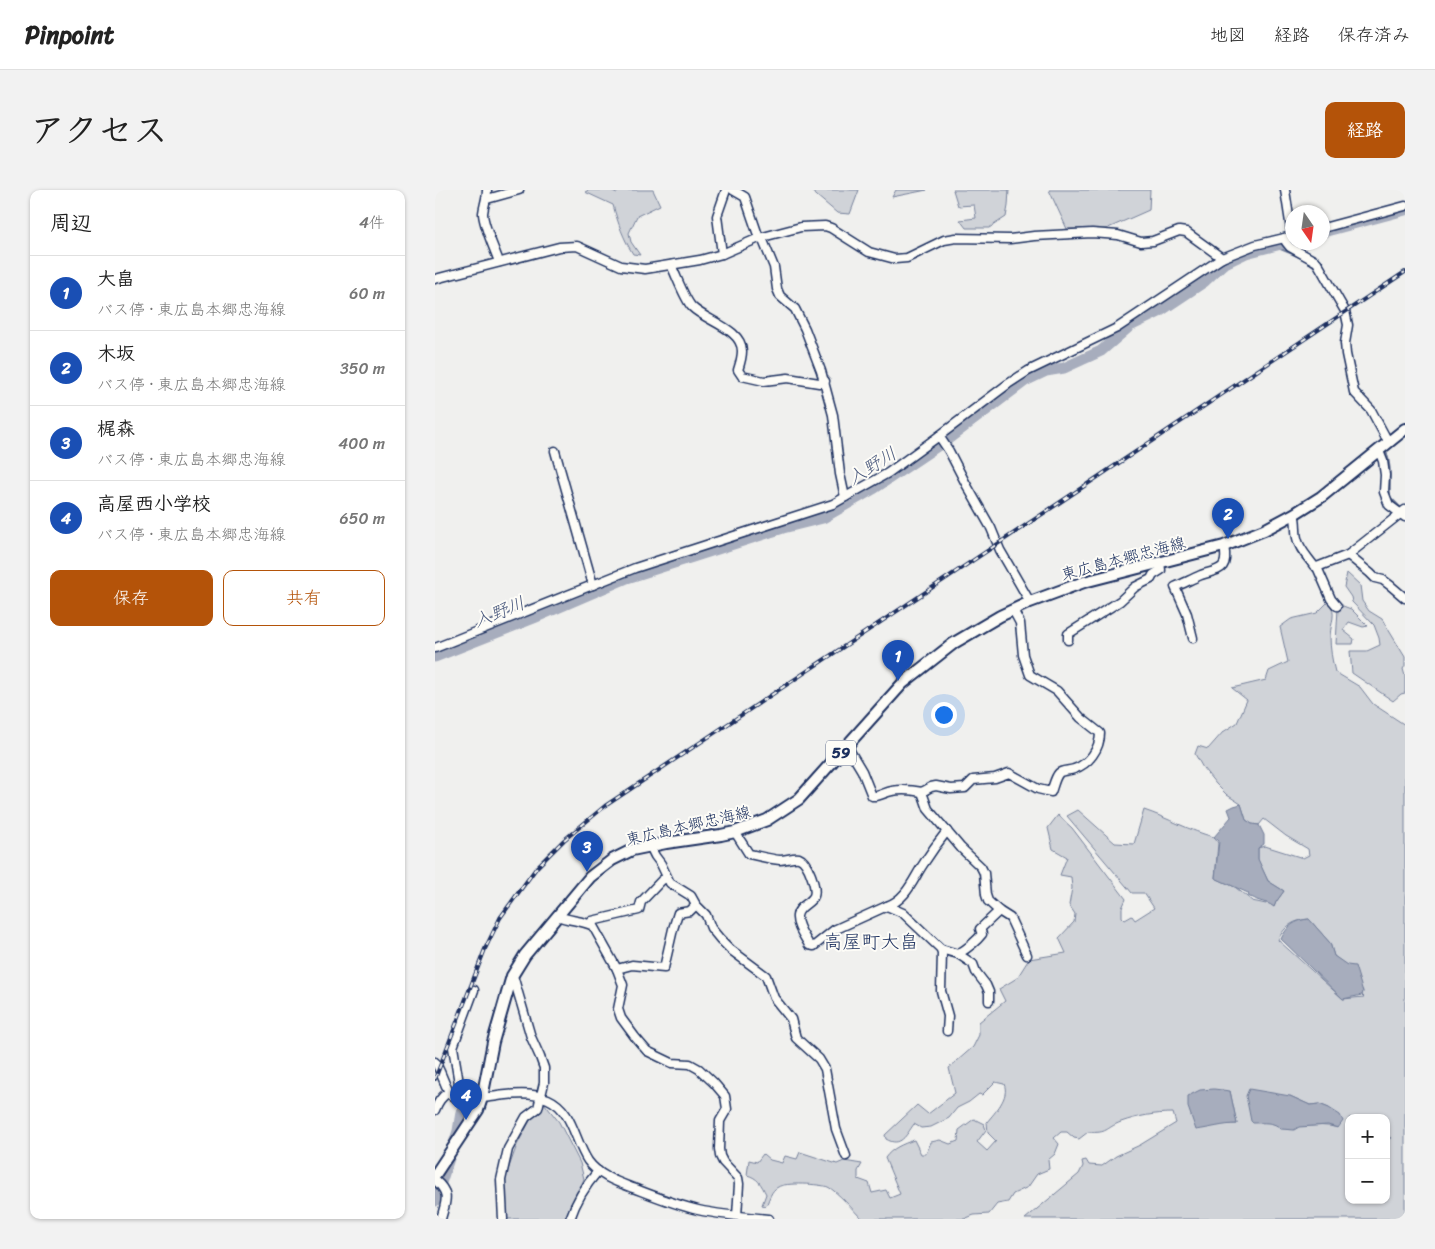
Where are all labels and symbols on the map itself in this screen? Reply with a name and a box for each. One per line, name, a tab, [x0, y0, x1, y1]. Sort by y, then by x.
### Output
north arrow	[1285, 205, 1330, 250]
water label: 入野川	[841, 438, 903, 494]
pin: 2	[1212, 498, 1244, 539]
street label: 東広島本郷忠海線	[1058, 528, 1189, 589]
water label: 入野川	[468, 587, 530, 637]
pin: 1	[882, 640, 914, 681]
your location	[931, 702, 957, 728]
road number: 59	[826, 740, 856, 766]
street label: 東広島本郷忠海線	[622, 797, 754, 854]
pin: 3	[571, 831, 603, 872]
district label: 高屋町大畠	[823, 925, 919, 958]
pin: 4	[450, 1079, 482, 1120]

